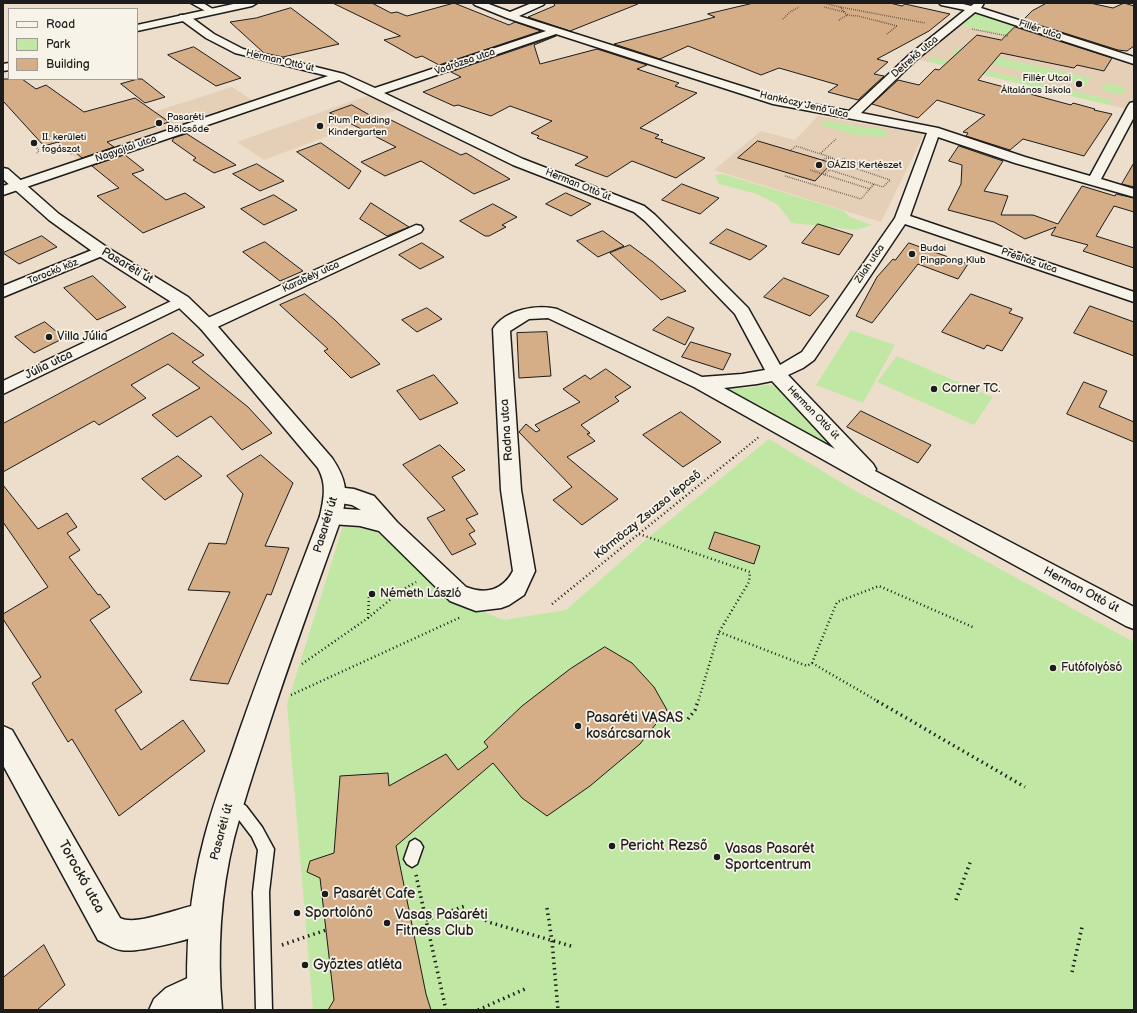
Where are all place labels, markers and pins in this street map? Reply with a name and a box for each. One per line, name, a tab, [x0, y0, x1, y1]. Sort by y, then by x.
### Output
place label: Fillér Utcai Általános Iskola	[1001, 72, 1071, 96]
marker: Fillér Utcai Általános Iskola	[1074, 79, 1084, 89]
place label: Pasaréti Bölcsőde	[167, 111, 209, 134]
place label: Plum Pudding Kindergarten	[328, 114, 390, 138]
marker: Pasaréti Bölcsőde	[154, 118, 164, 128]
marker: Plum Pudding Kindergarten	[315, 121, 325, 131]
place label: II. kerületi fogászat	[42, 131, 86, 154]
marker: II. kerületi fogászat	[29, 138, 39, 148]
place label: OÁZIS Kertészet	[827, 159, 902, 171]
marker: OÁZIS Kertészet	[814, 160, 824, 170]
place label: Budai Pingpong Klub	[920, 242, 986, 266]
marker: Budai Pingpong Klub	[907, 249, 917, 259]
place label: Villa Júlia	[57, 330, 108, 344]
marker: Villa Júlia	[44, 332, 54, 342]
place label: Corner TC.	[942, 382, 1000, 396]
marker: Corner TC.	[929, 384, 939, 394]
place label: Németh László	[380, 587, 461, 601]
marker: Németh László	[367, 589, 377, 599]
place label: Futófolyósó	[1061, 661, 1122, 675]
marker: Futófolyósó	[1048, 663, 1058, 673]
place label: Pasaréti VASAS kosárcsarnok	[586, 710, 683, 742]
marker: Pasaréti VASAS kosárcsarnok	[573, 721, 583, 731]
place label: Pericht Rezső	[620, 838, 708, 854]
marker: Pericht Rezső	[607, 841, 617, 851]
place label: Vasas Pasarét Sportcentrum	[725, 841, 815, 874]
marker: Vasas Pasarét Sportcentrum	[712, 852, 722, 862]
place label: Pasarét Cafe	[333, 886, 415, 902]
marker: Pasarét Cafe	[320, 889, 330, 899]
place label: Sportolónő	[305, 905, 373, 921]
place label: Vasas Pasaréti Fitness Club	[395, 907, 488, 940]
marker: Sportolónő	[292, 908, 302, 918]
marker: Vasas Pasaréti Fitness Club	[382, 918, 392, 928]
place label: Győztes atléta	[313, 957, 402, 973]
marker: Győztes atléta	[300, 960, 310, 970]

